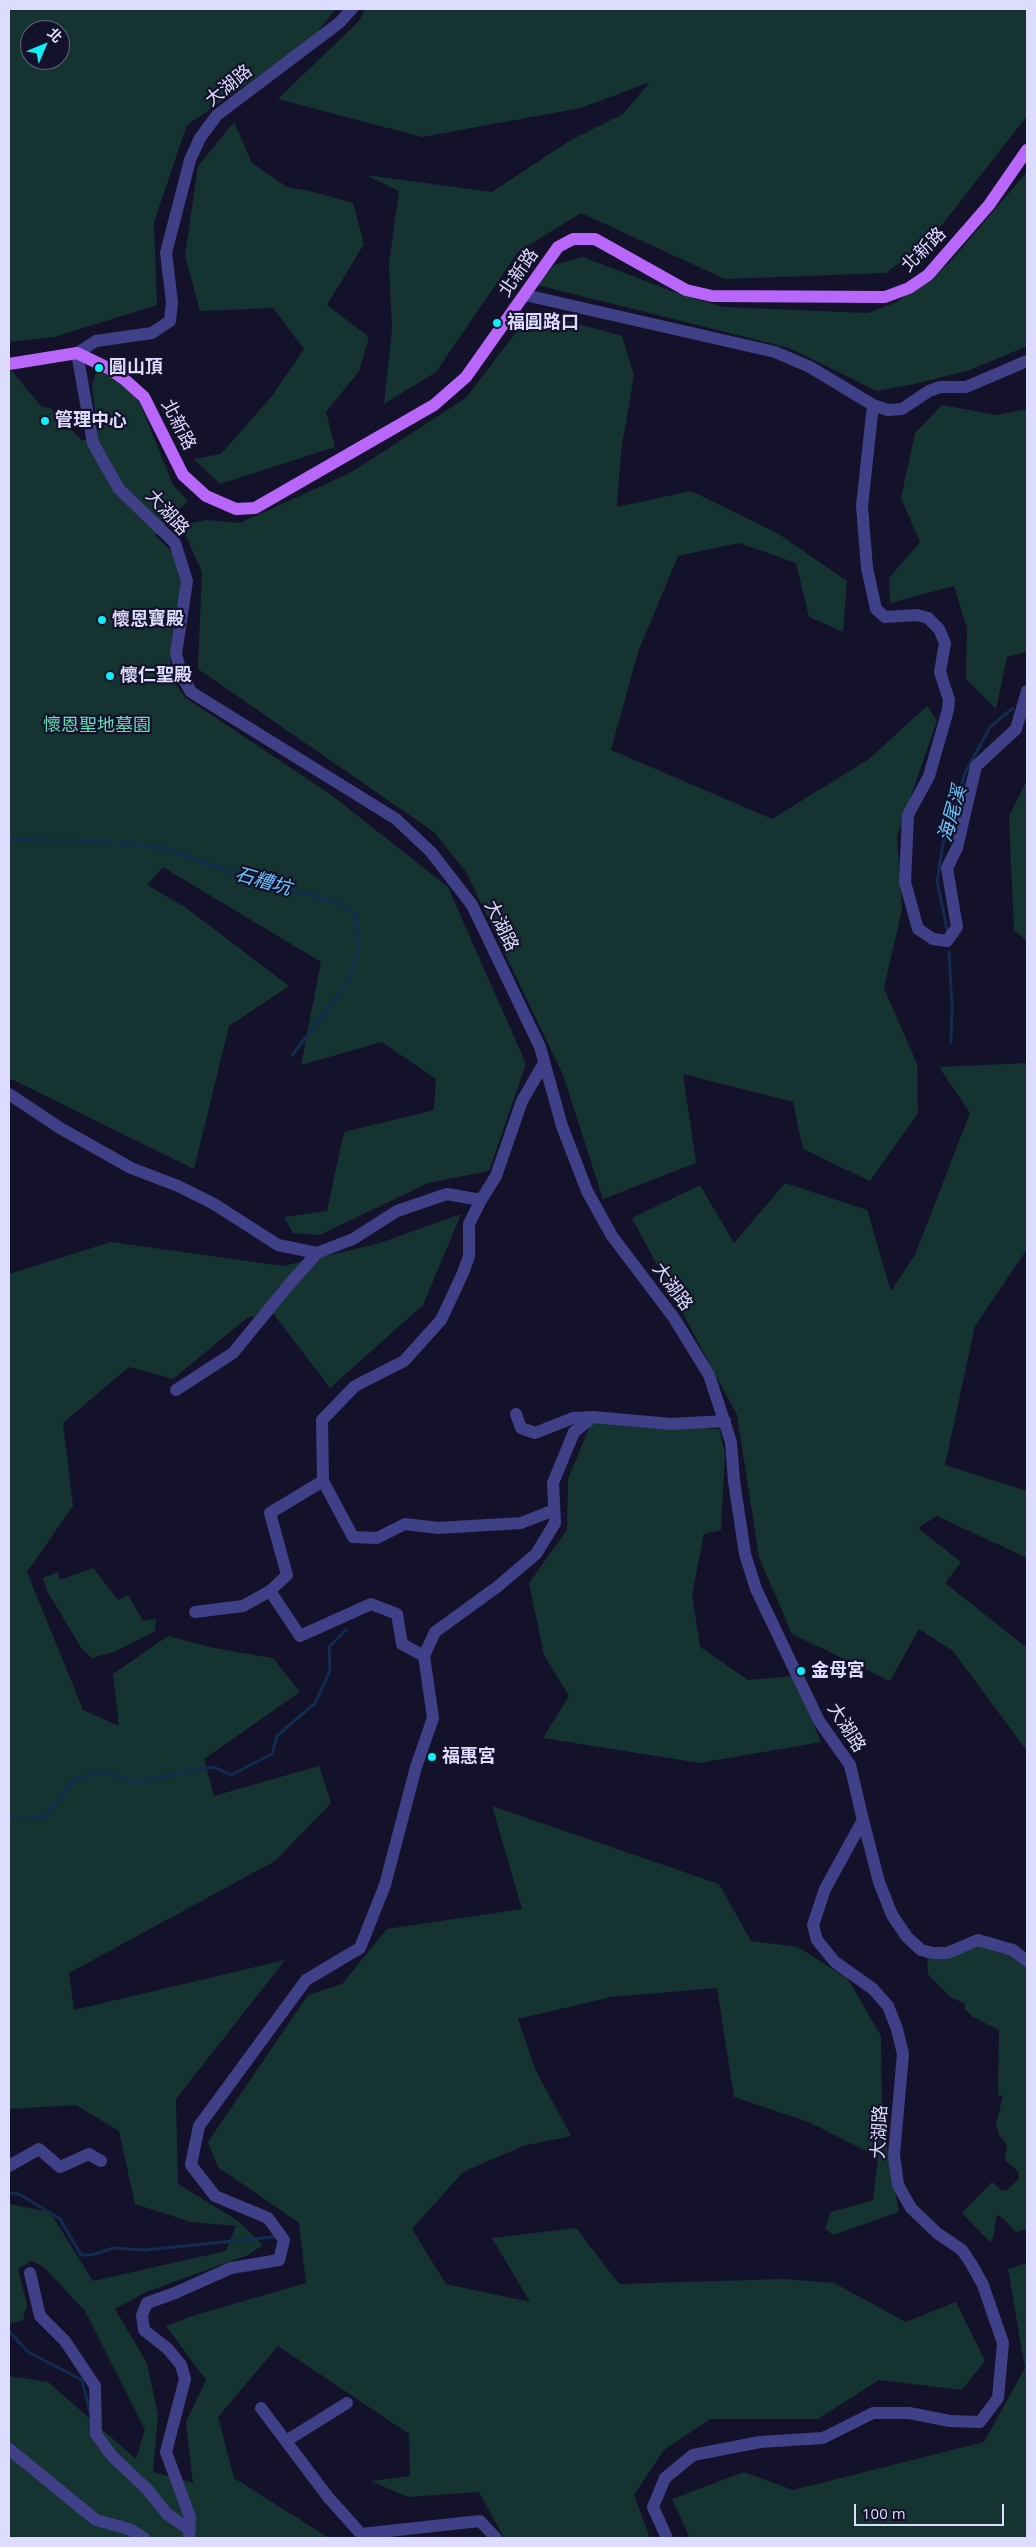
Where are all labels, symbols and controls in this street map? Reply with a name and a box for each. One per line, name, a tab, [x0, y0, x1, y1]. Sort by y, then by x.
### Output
north arrow	[20, 20, 70, 70]
text: 北	[44, 23, 67, 46]
street label: 大湖路	[201, 61, 257, 111]
street label: 北新路	[897, 223, 951, 277]
street label: 北新路	[495, 245, 543, 301]
place label: 福圓路口	[507, 312, 579, 334]
marker: 福圓路口	[491, 317, 503, 329]
place label: 圓山頂	[109, 357, 163, 379]
marker: 圓山頂	[93, 362, 105, 374]
street label: 北新路	[156, 396, 200, 454]
place label: 管理中心	[55, 410, 127, 432]
marker: 管理中心	[39, 415, 51, 427]
street label: 大湖路	[141, 486, 193, 540]
place label: 懷恩寶殿	[112, 609, 184, 631]
marker: 懷恩寶殿	[96, 614, 108, 626]
place label: 懷仁聖殿	[120, 665, 192, 687]
marker: 懷仁聖殿	[104, 670, 116, 682]
park label: 懷恩聖地墓園	[43, 715, 151, 737]
water label: 海尾溪	[934, 783, 972, 845]
water label: 石糟坑	[232, 863, 294, 901]
street label: 大湖路	[479, 897, 523, 955]
street label: 大湖路	[647, 1259, 697, 1315]
place label: 金母宮	[811, 1660, 865, 1682]
marker: 金母宮	[795, 1665, 807, 1677]
street label: 大湖路	[823, 1699, 869, 1757]
place label: 福惠宮	[442, 1746, 496, 1768]
marker: 福惠宮	[426, 1751, 438, 1763]
street label: 大湖路	[868, 2104, 892, 2160]
scale bar	[856, 2494, 1006, 2526]
text: 100 m	[862, 2503, 906, 2523]

